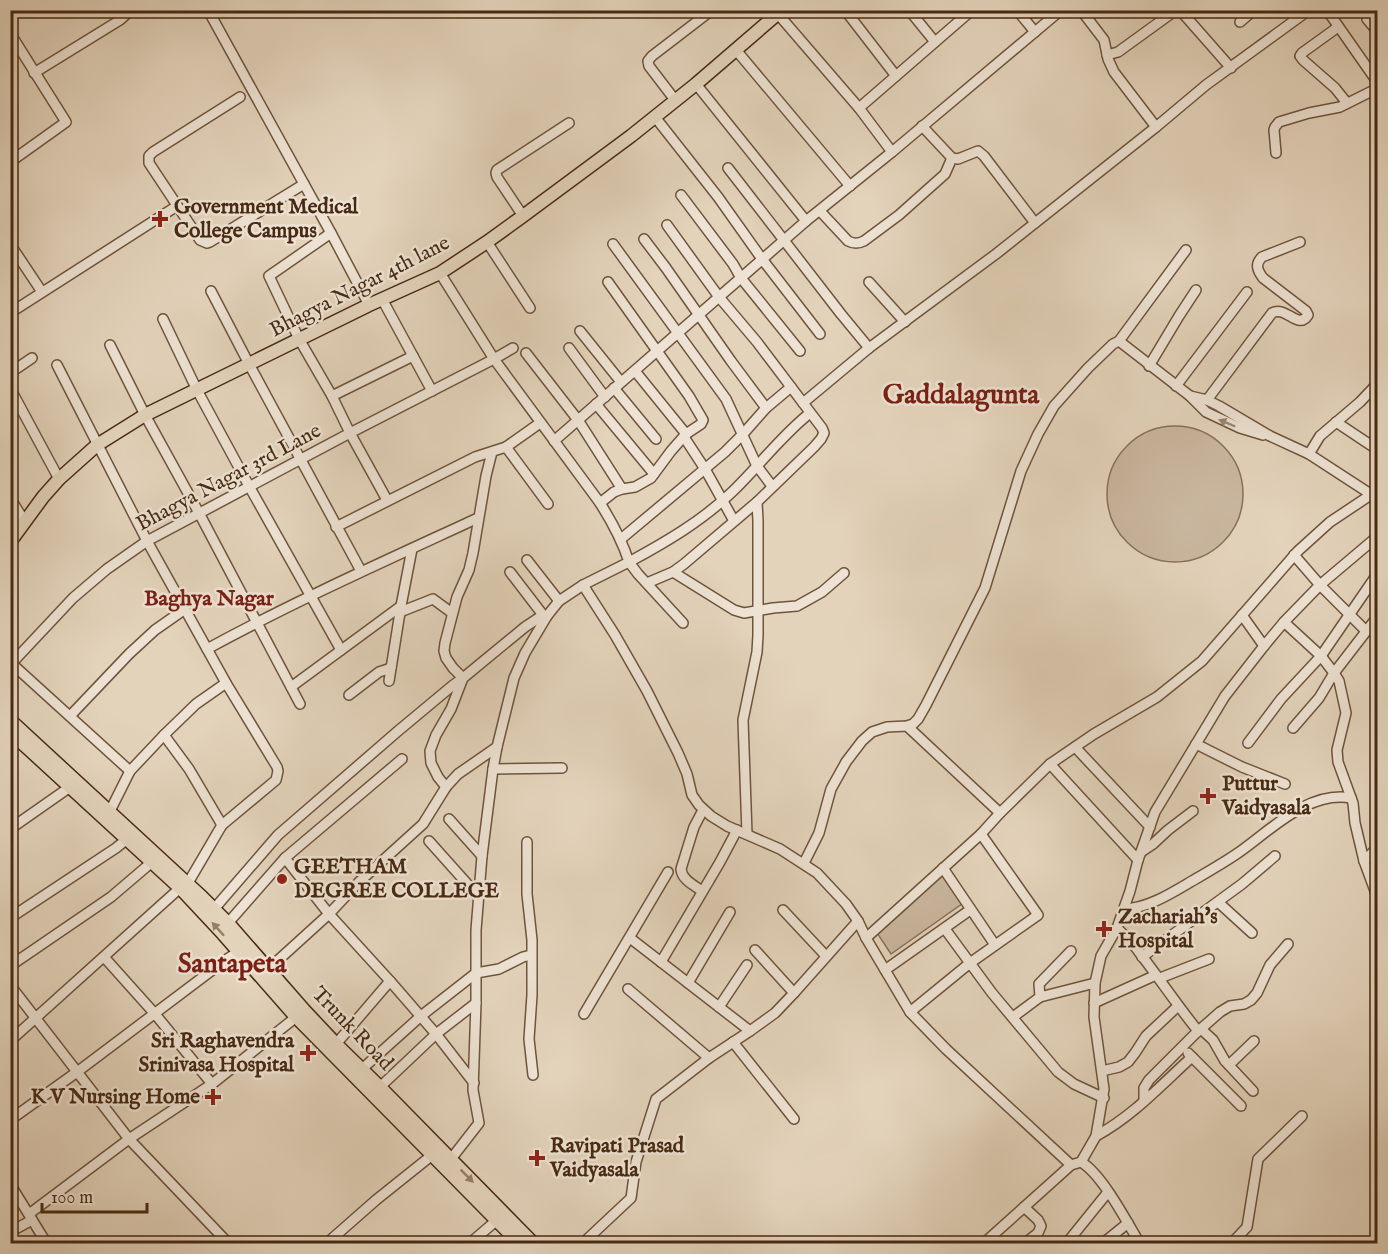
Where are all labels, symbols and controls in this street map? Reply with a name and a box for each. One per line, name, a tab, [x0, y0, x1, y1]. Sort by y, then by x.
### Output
place label: Government Medical College Campus	[174, 194, 359, 245]
marker: Government Medical College Campus	[151, 210, 169, 228]
street label: Bhagya Nagar 4th lane	[265, 230, 455, 344]
district label: Gaddalagunta	[883, 379, 1041, 413]
street label: Bhagya Nagar 3rd Lane	[132, 418, 326, 538]
one-way arrow	[1218, 418, 1235, 427]
district label: Baghya Nagar	[144, 585, 275, 613]
place label: Puttur Vaidyasala	[1221, 771, 1312, 822]
marker: Puttur Vaidyasala	[1199, 787, 1217, 805]
place label: GEETHAM DEGREE COLLEGE	[294, 854, 500, 905]
marker: GEETHAM DEGREE COLLEGE	[275, 872, 289, 886]
place label: Zachariah's Hospital	[1118, 904, 1218, 955]
marker: Zachariah's Hospital	[1095, 920, 1113, 938]
one-way arrow	[211, 921, 225, 936]
district label: Santapeta	[178, 948, 288, 982]
street label: Trunk Road	[305, 981, 399, 1077]
place label: Sri Raghavendra Srinivasa Hospital	[139, 1028, 295, 1079]
marker: Sri Raghavendra Srinivasa Hospital	[299, 1044, 317, 1062]
place label: K V Nursing Home	[31, 1084, 200, 1111]
marker: K V Nursing Home	[204, 1088, 222, 1106]
place label: Ravipati Prasad Vaidyasala	[549, 1133, 685, 1184]
marker: Ravipati Prasad Vaidyasala	[528, 1149, 546, 1167]
one-way arrow	[460, 1169, 474, 1183]
scale bar	[42, 1176, 147, 1214]
text: 100 m	[51, 1187, 93, 1210]

